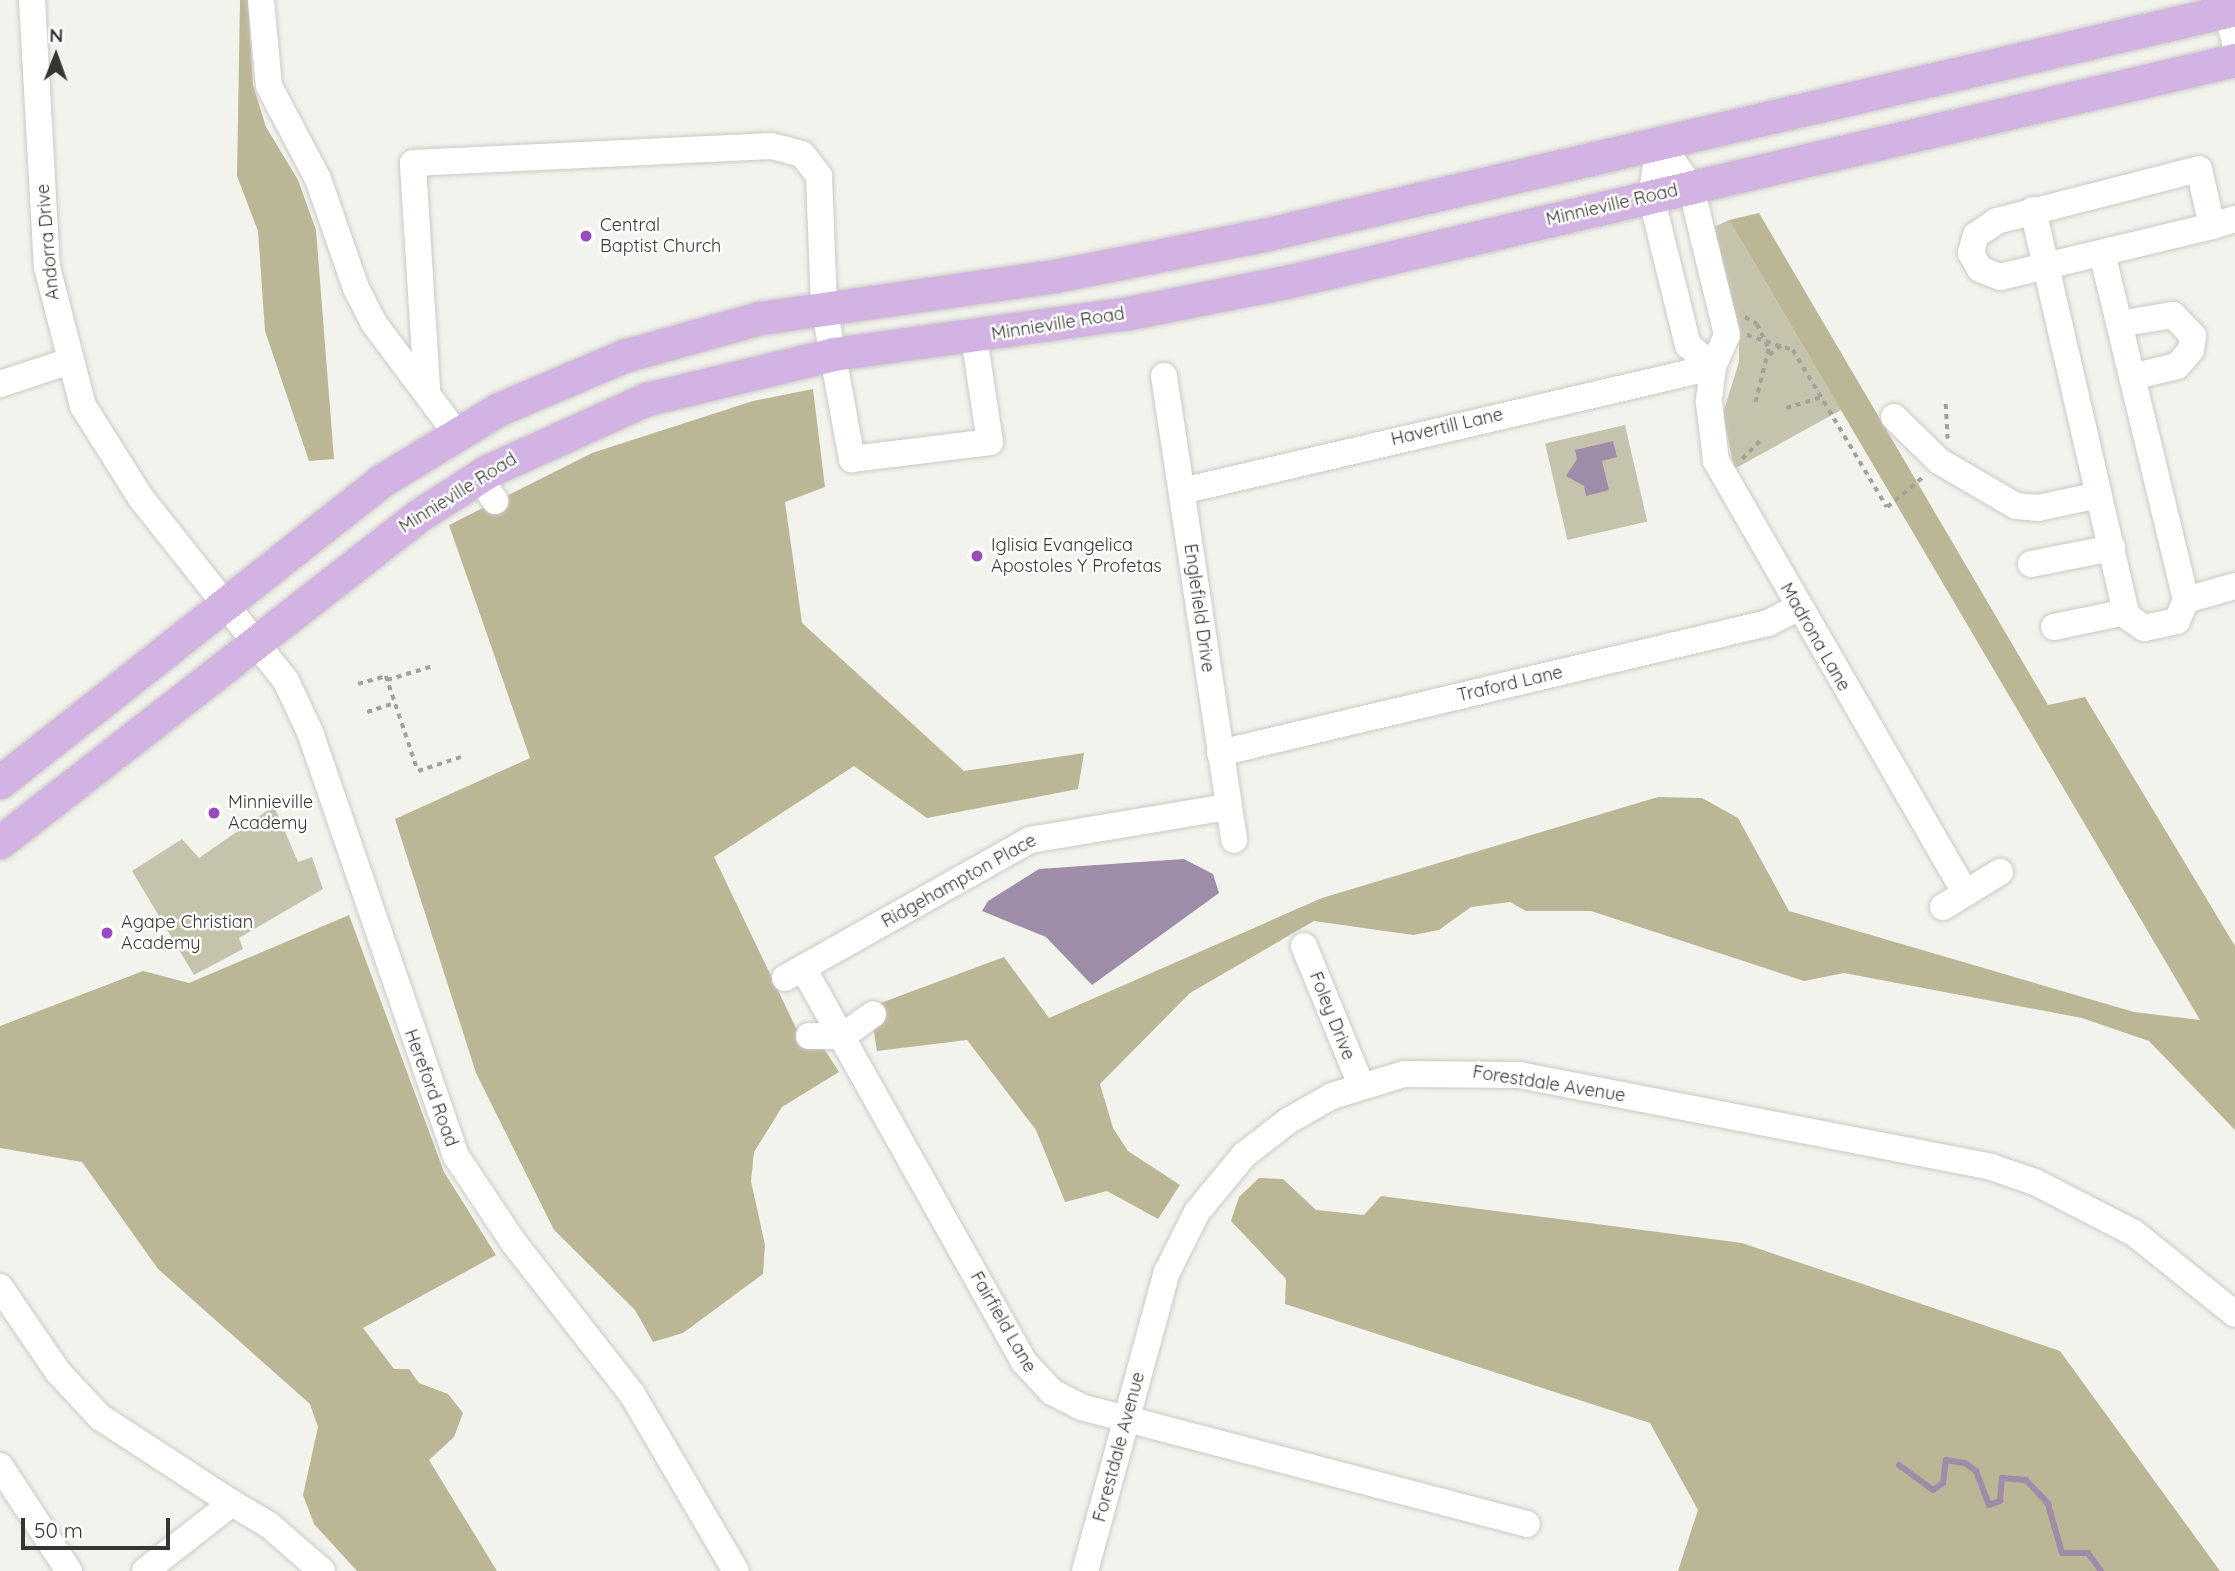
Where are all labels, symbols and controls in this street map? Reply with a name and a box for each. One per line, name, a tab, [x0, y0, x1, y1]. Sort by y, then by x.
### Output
north arrow	[21, 21, 91, 91]
text: N	[49, 23, 64, 47]
street label: Minnieville Road	[1544, 179, 1680, 231]
street label: Andorra Drive	[32, 183, 64, 301]
place label: Central Baptist Church	[600, 215, 721, 258]
marker: Central Baptist Church	[578, 228, 594, 244]
street label: Minnieville Road	[990, 303, 1126, 345]
street label: Havertill Lane	[1389, 404, 1505, 450]
street label: Minnieville Road	[395, 448, 521, 538]
place label: Iglisia Evangelica Apostoles Y Profetas	[991, 535, 1162, 578]
street label: Englefield Drive	[1179, 542, 1219, 674]
marker: Iglisia Evangelica Apostoles Y Profetas	[969, 548, 985, 564]
street label: Madrona Lane	[1775, 579, 1855, 695]
street label: Traford Lane	[1455, 661, 1565, 707]
place label: Minnieville Academy	[228, 792, 313, 834]
marker: Minnieville Academy	[206, 805, 222, 821]
street label: Ridgehampton Place	[878, 829, 1040, 933]
place label: Agape Christian Academy	[121, 912, 253, 954]
marker: Agape Christian Academy	[99, 925, 115, 941]
street label: Foley Drive	[1305, 969, 1359, 1063]
street label: Hereford Road	[400, 1026, 462, 1150]
street label: Forestdale Avenue	[1471, 1061, 1627, 1107]
street label: Fairfield Lane	[965, 1268, 1041, 1376]
street label: Forestdale Avenue	[1089, 1370, 1149, 1524]
scale bar	[24, 1504, 173, 1548]
text: 50 m	[34, 1517, 83, 1543]

